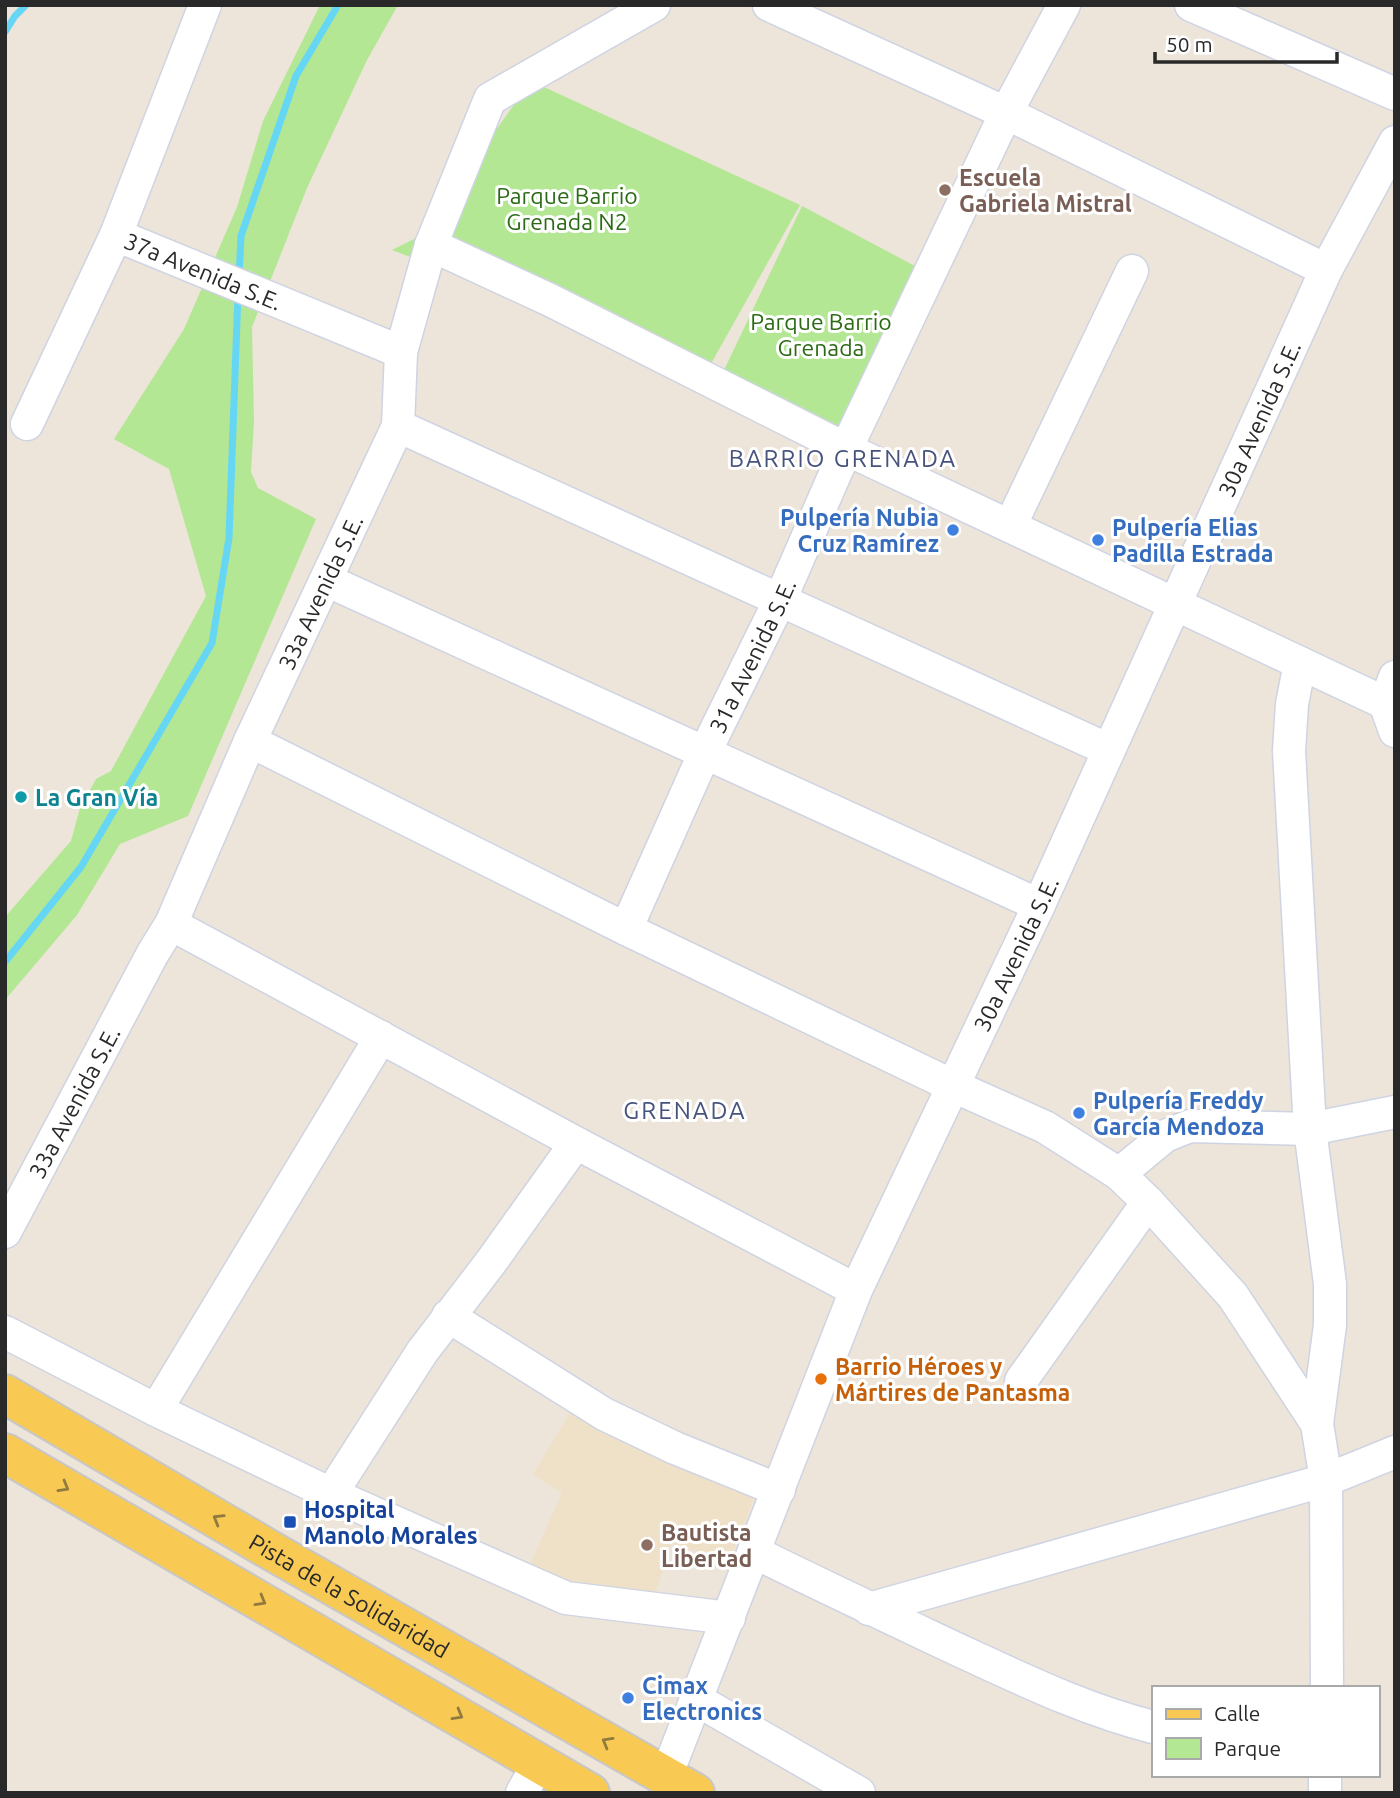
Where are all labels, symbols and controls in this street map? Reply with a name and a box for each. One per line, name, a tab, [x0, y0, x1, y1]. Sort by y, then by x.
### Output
scale bar	[1155, 21, 1337, 65]
text: 50 m	[1166, 32, 1213, 56]
place label: Escuela Gabriela Mistral	[959, 165, 1132, 216]
marker: Escuela Gabriela Mistral	[937, 182, 953, 198]
park label: Parque Barrio Grenada N2	[496, 183, 638, 234]
street label: 37a Avenida S.E.	[121, 227, 286, 314]
park label: Parque Barrio Grenada	[750, 309, 892, 360]
street label: 30a Avenida S.E.	[1213, 337, 1305, 500]
district label: BARRIO GRENADA	[729, 445, 957, 472]
place label: Pulpería Nubia Cruz Ramírez	[780, 505, 939, 556]
street label: 33a Avenida S.E.	[273, 511, 367, 673]
place label: Pulpería Elias Padilla Estrada	[1112, 515, 1273, 566]
marker: Pulpería Nubia Cruz Ramírez	[945, 522, 961, 538]
marker: Pulpería Elias Padilla Estrada	[1090, 532, 1106, 548]
street label: 31a Avenida S.E.	[704, 575, 800, 737]
place label: La Gran Vía	[35, 785, 158, 810]
marker: La Gran Vía	[13, 789, 29, 805]
street label: 30a Avenida S.E.	[968, 873, 1063, 1035]
street label: 33a Avenida S.E.	[24, 1022, 124, 1182]
place label: Pulpería Freddy García Mendoza	[1093, 1088, 1264, 1139]
district label: GRENADA	[623, 1097, 747, 1124]
marker: Pulpería Freddy García Mendoza	[1071, 1105, 1087, 1121]
place label: Barrio Héroes y Mártires de Pantasma	[835, 1354, 1070, 1405]
marker: Barrio Héroes y Mártires de Pantasma	[813, 1371, 829, 1387]
one-way arrow	[57, 1479, 70, 1492]
place label: Hospital Manolo Morales	[304, 1497, 478, 1548]
one-way arrow	[213, 1514, 225, 1527]
marker: Hospital Manolo Morales	[282, 1514, 298, 1530]
place label: Bautista Libertad	[661, 1520, 752, 1571]
street label: Pista de la Solidaridad	[245, 1528, 454, 1662]
marker: Bautista Libertad	[639, 1537, 655, 1553]
one-way arrow	[254, 1593, 267, 1606]
place label: Cimax Electronics	[642, 1673, 762, 1724]
legend	[1152, 1686, 1379, 1777]
marker: Cimax Electronics	[620, 1690, 636, 1706]
text: Calle	[1214, 1701, 1260, 1725]
one-way arrow	[451, 1707, 463, 1720]
text: Parque	[1214, 1736, 1281, 1760]
one-way arrow	[601, 1737, 614, 1750]

